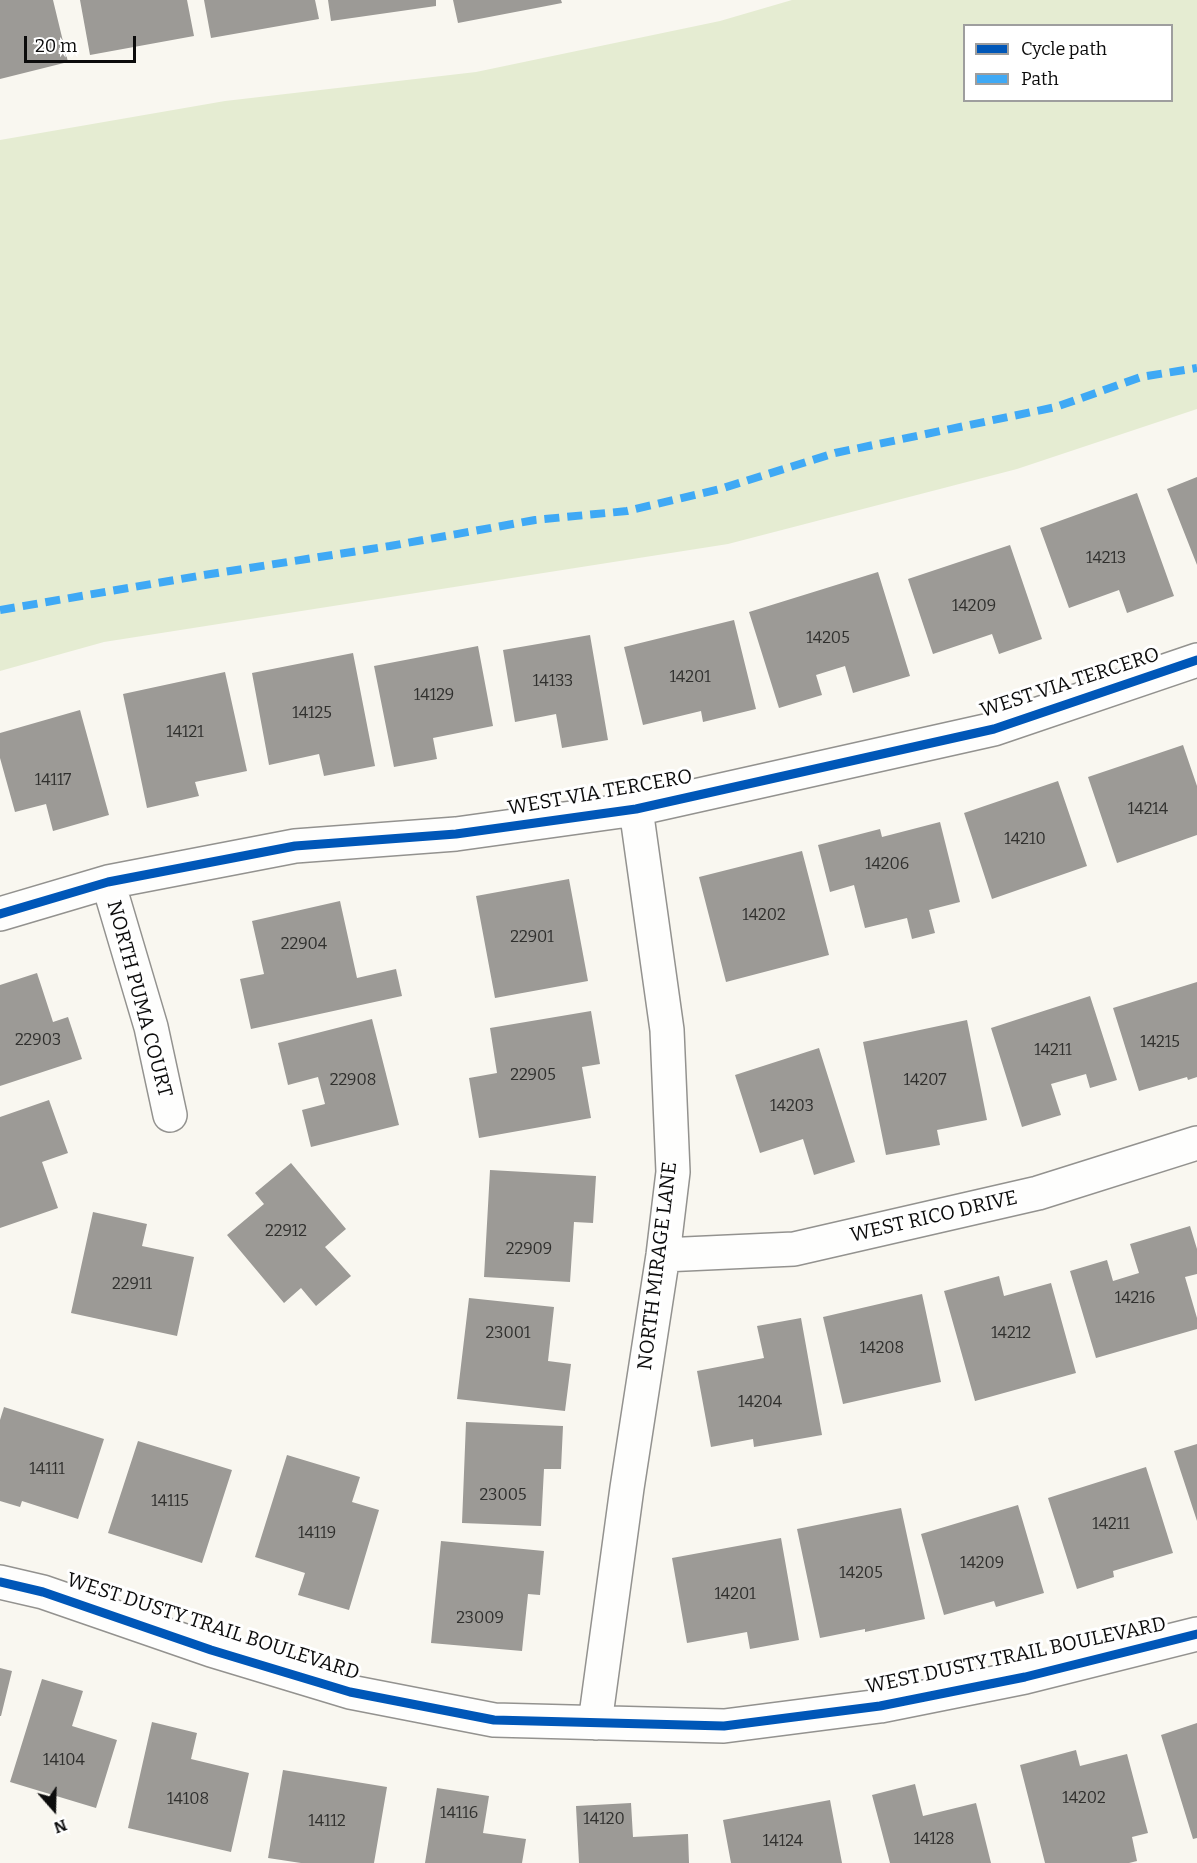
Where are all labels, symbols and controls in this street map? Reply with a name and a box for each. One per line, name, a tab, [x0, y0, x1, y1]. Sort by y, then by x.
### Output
scale bar	[27, 24, 140, 62]
legend	[963, 24, 1173, 102]
text: 20 m	[35, 35, 77, 57]
text: Cycle path	[1021, 38, 1107, 60]
text: Path	[1021, 68, 1059, 90]
house number: 14213	[1086, 549, 1126, 569]
house number: 14209	[952, 597, 996, 617]
house number: 14205	[806, 629, 850, 649]
street label: WEST VIA TERCERO	[977, 643, 1163, 723]
house number: 14201	[669, 668, 711, 688]
house number: 14133	[533, 672, 573, 692]
house number: 14129	[414, 686, 454, 706]
house number: 14125	[292, 704, 332, 724]
house number: 14121	[166, 723, 204, 743]
street label: WEST VIA TERCERO	[506, 765, 694, 821]
house number: 14117	[35, 771, 71, 791]
house number: 14214	[1128, 800, 1168, 820]
house number: 14210	[1004, 830, 1046, 850]
house number: 14206	[865, 855, 909, 875]
street label: NORTH PUMA COURT	[101, 898, 177, 1100]
house number: 14202	[742, 906, 786, 926]
house number: 22901	[510, 928, 554, 948]
house number: 22904	[281, 935, 327, 955]
house number: 22903	[15, 1031, 61, 1051]
house number: 14215	[1140, 1033, 1180, 1053]
house number: 14211	[1034, 1041, 1072, 1061]
house number: 22905	[510, 1066, 556, 1086]
house number: 22908	[330, 1071, 376, 1091]
house number: 14207	[904, 1071, 946, 1091]
house number: 14203	[770, 1097, 814, 1117]
street label: NORTH MIRAGE LANE	[633, 1160, 683, 1372]
street label: WEST RICO DRIVE	[848, 1186, 1020, 1248]
house number: 22912	[265, 1222, 307, 1242]
house number: 22909	[506, 1240, 552, 1260]
house number: 22911	[112, 1275, 152, 1295]
house number: 14216	[1115, 1289, 1155, 1309]
house number: 23001	[486, 1324, 530, 1344]
house number: 14212	[991, 1324, 1031, 1344]
house number: 14208	[860, 1339, 904, 1359]
house number: 14204	[738, 1393, 782, 1413]
house number: 14111	[29, 1460, 65, 1480]
house number: 23005	[480, 1486, 526, 1506]
house number: 14115	[151, 1492, 189, 1512]
house number: 14211	[1092, 1515, 1130, 1535]
house number: 14119	[298, 1524, 336, 1544]
house number: 14209	[960, 1554, 1004, 1574]
house number: 14205	[839, 1564, 883, 1584]
street label: WEST DUSTY TRAIL BOULEVARD	[64, 1568, 362, 1686]
house number: 14201	[714, 1585, 756, 1605]
house number: 23009	[456, 1609, 504, 1629]
street label: WEST DUSTY TRAIL BOULEVARD	[864, 1612, 1168, 1700]
house number: 14104	[43, 1751, 85, 1771]
north arrow	[24, 1779, 84, 1839]
house number: 14202	[1062, 1789, 1106, 1809]
house number: 14108	[167, 1790, 209, 1810]
house number: 14116	[440, 1804, 478, 1824]
house number: 14120	[583, 1810, 625, 1830]
house number: 14112	[308, 1812, 346, 1832]
text: N	[51, 1815, 69, 1837]
house number: 14128	[914, 1830, 954, 1850]
house number: 14124	[763, 1832, 803, 1852]

